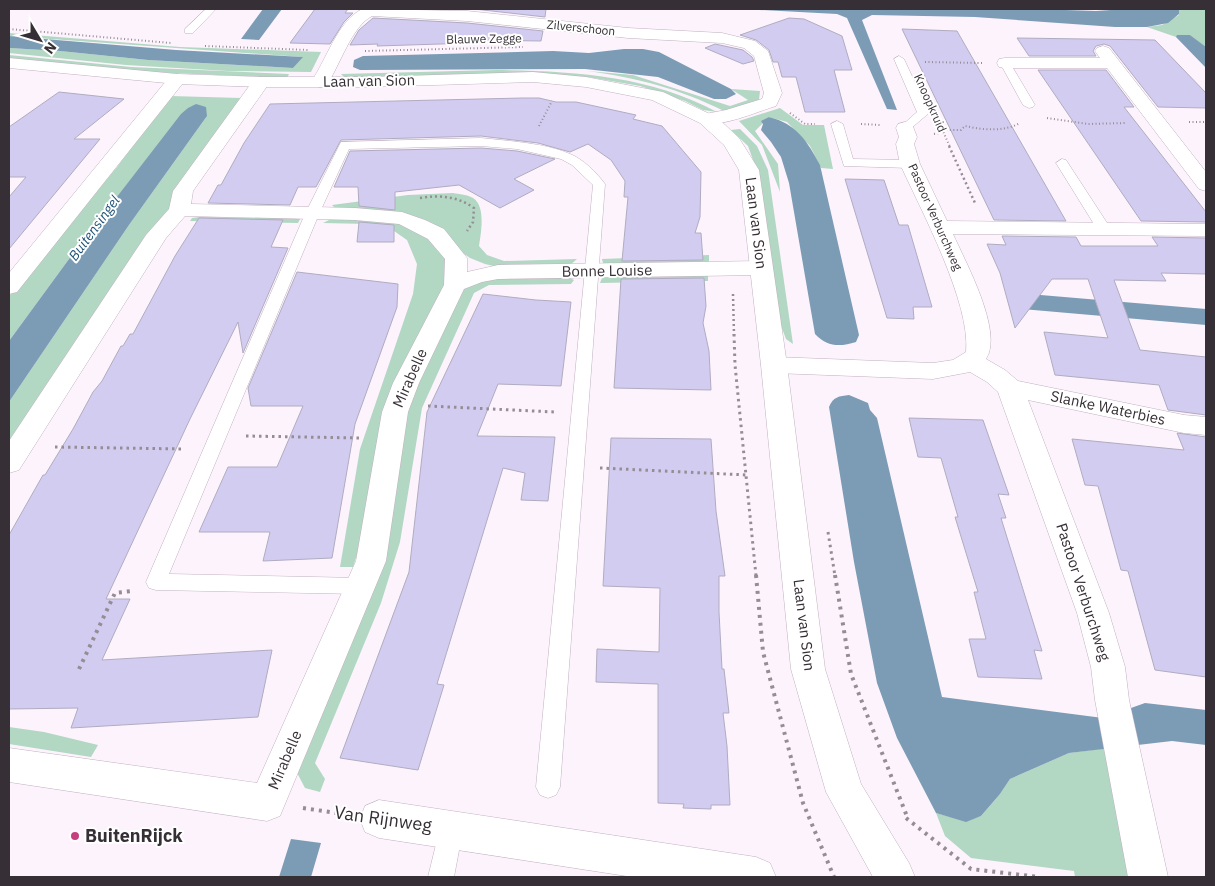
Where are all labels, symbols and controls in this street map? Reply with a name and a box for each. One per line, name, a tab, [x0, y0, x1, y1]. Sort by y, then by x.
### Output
north arrow	[15, 15, 65, 65]
street label: Zilverschoon	[546, 16, 616, 39]
street label: Blauwe Zegge	[446, 30, 522, 47]
text: N	[40, 38, 60, 58]
street label: Laan van Sion	[323, 70, 415, 91]
street label: Knoopkruid	[911, 71, 950, 134]
street label: Pastoor Verburchweg	[905, 161, 966, 273]
street label: Laan van Sion	[741, 176, 772, 270]
water label: Buitensingel	[64, 192, 124, 264]
street label: Bonne Louise	[562, 260, 652, 281]
street label: Mirabelle	[388, 345, 431, 410]
street label: Slanke Waterbies	[1049, 386, 1167, 429]
street label: Pastoor Verburchweg	[1052, 520, 1115, 663]
street label: Laan van Sion	[789, 578, 820, 672]
street label: Mirabelle	[264, 727, 306, 792]
street label: Van Rijnweg	[333, 800, 434, 837]
place label: BuitenRijck	[85, 824, 183, 847]
marker: BuitenRijck	[69, 830, 81, 842]

